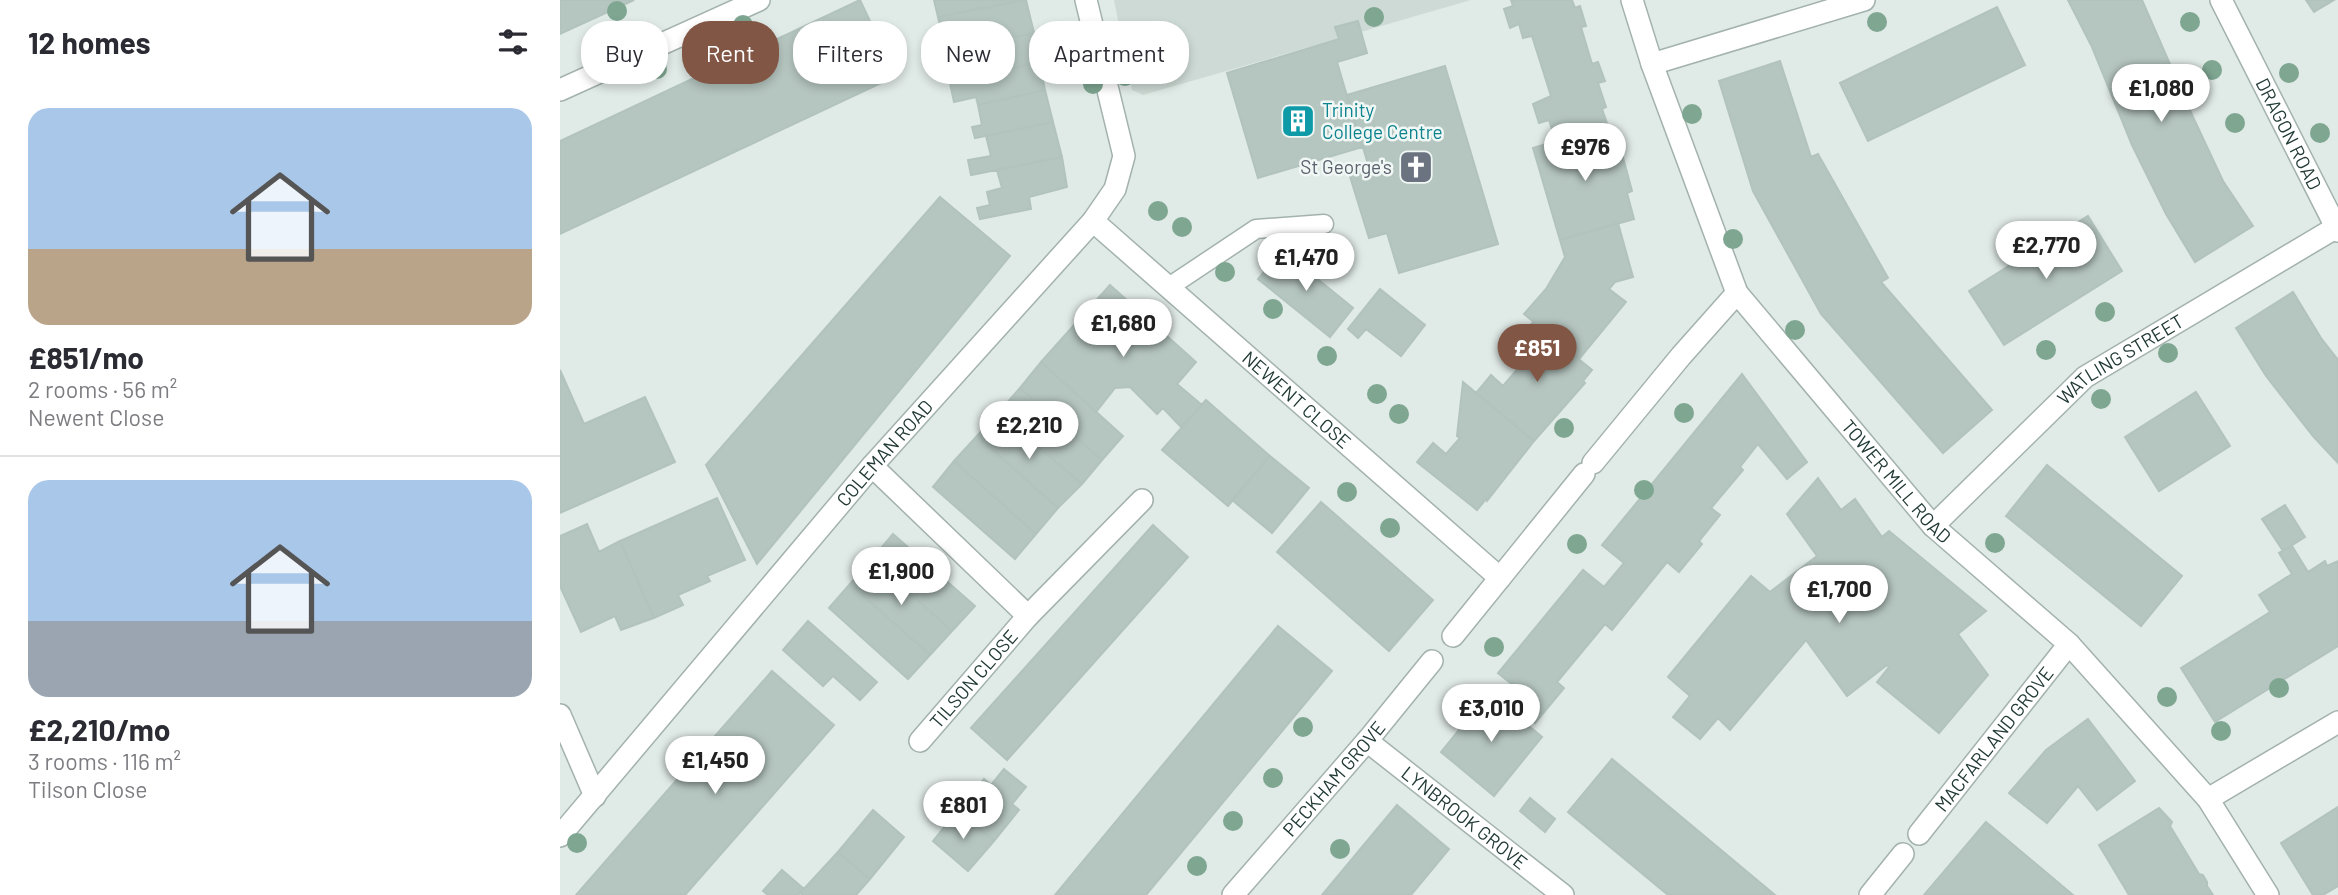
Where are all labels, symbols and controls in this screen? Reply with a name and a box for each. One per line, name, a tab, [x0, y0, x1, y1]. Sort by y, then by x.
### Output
chip: Buy	[581, 21, 668, 84]
chip: Rent	[682, 21, 779, 84]
chip: Filters	[793, 21, 907, 84]
chip: New	[921, 21, 1015, 84]
chip: Apartment	[1029, 21, 1189, 84]
icon: filters	[494, 23, 532, 61]
text: 12 homes	[28, 24, 151, 60]
pin: £1,080	[2104, 64, 2218, 124]
text: £1,080	[2128, 73, 2194, 101]
street label: DRAGON ROAD	[2251, 74, 2327, 193]
place label: Trinity College Centre	[1322, 98, 1443, 143]
building icon: Trinity College Centre	[1279, 102, 1317, 140]
pin: £976	[1544, 124, 1626, 183]
text: £976	[1560, 132, 1610, 160]
church icon: St George's	[1397, 148, 1435, 186]
icon: home	[217, 154, 343, 280]
place label: St George's	[1300, 155, 1392, 178]
pin: £2,770	[1989, 222, 2103, 281]
text: £2,770	[2011, 230, 2081, 258]
pin: £1,470	[1249, 233, 1363, 293]
text: £1,470	[1273, 242, 1339, 270]
pin: £1,680	[1066, 300, 1180, 359]
text: £1,680	[1090, 308, 1156, 336]
street label: WATLING STREET	[2052, 309, 2187, 409]
pin: £851	[1496, 324, 1578, 384]
text: £851	[1514, 333, 1560, 361]
text: £851/mo	[28, 339, 144, 375]
street label: NEWENT CLOSE	[1238, 346, 1356, 453]
text: 2 rooms · 56 m²	[28, 375, 177, 403]
street label: COLEMAN ROAD	[831, 395, 937, 511]
pin: £2,210	[972, 402, 1086, 461]
text: Newent Close	[28, 403, 164, 431]
text: £2,210	[995, 410, 1063, 438]
street label: TOWER MILL ROAD	[1837, 414, 1956, 547]
icon: home	[217, 526, 343, 652]
pin: £1,900	[844, 548, 958, 607]
text: £1,900	[868, 556, 934, 584]
pin: £1,700	[1782, 566, 1896, 625]
text: £1,700	[1806, 574, 1872, 602]
street label: TILSON CLOSE	[924, 625, 1022, 733]
street label: MACFARLAND GROVE	[1929, 662, 2058, 816]
pin: £3,010	[1434, 684, 1548, 744]
text: £3,010	[1458, 693, 1524, 721]
text: £2,210/mo	[28, 711, 170, 747]
street label: PECKHAM GROVE	[1277, 716, 1390, 841]
pin: £1,450	[658, 736, 772, 796]
text: £1,450	[681, 745, 749, 773]
text: 3 rooms · 116 m²	[28, 747, 181, 775]
street label: LYNBROOK GROVE	[1397, 761, 1532, 874]
text: Tilson Close	[28, 775, 148, 803]
pin: £801	[922, 782, 1004, 841]
text: £801	[939, 790, 987, 818]

